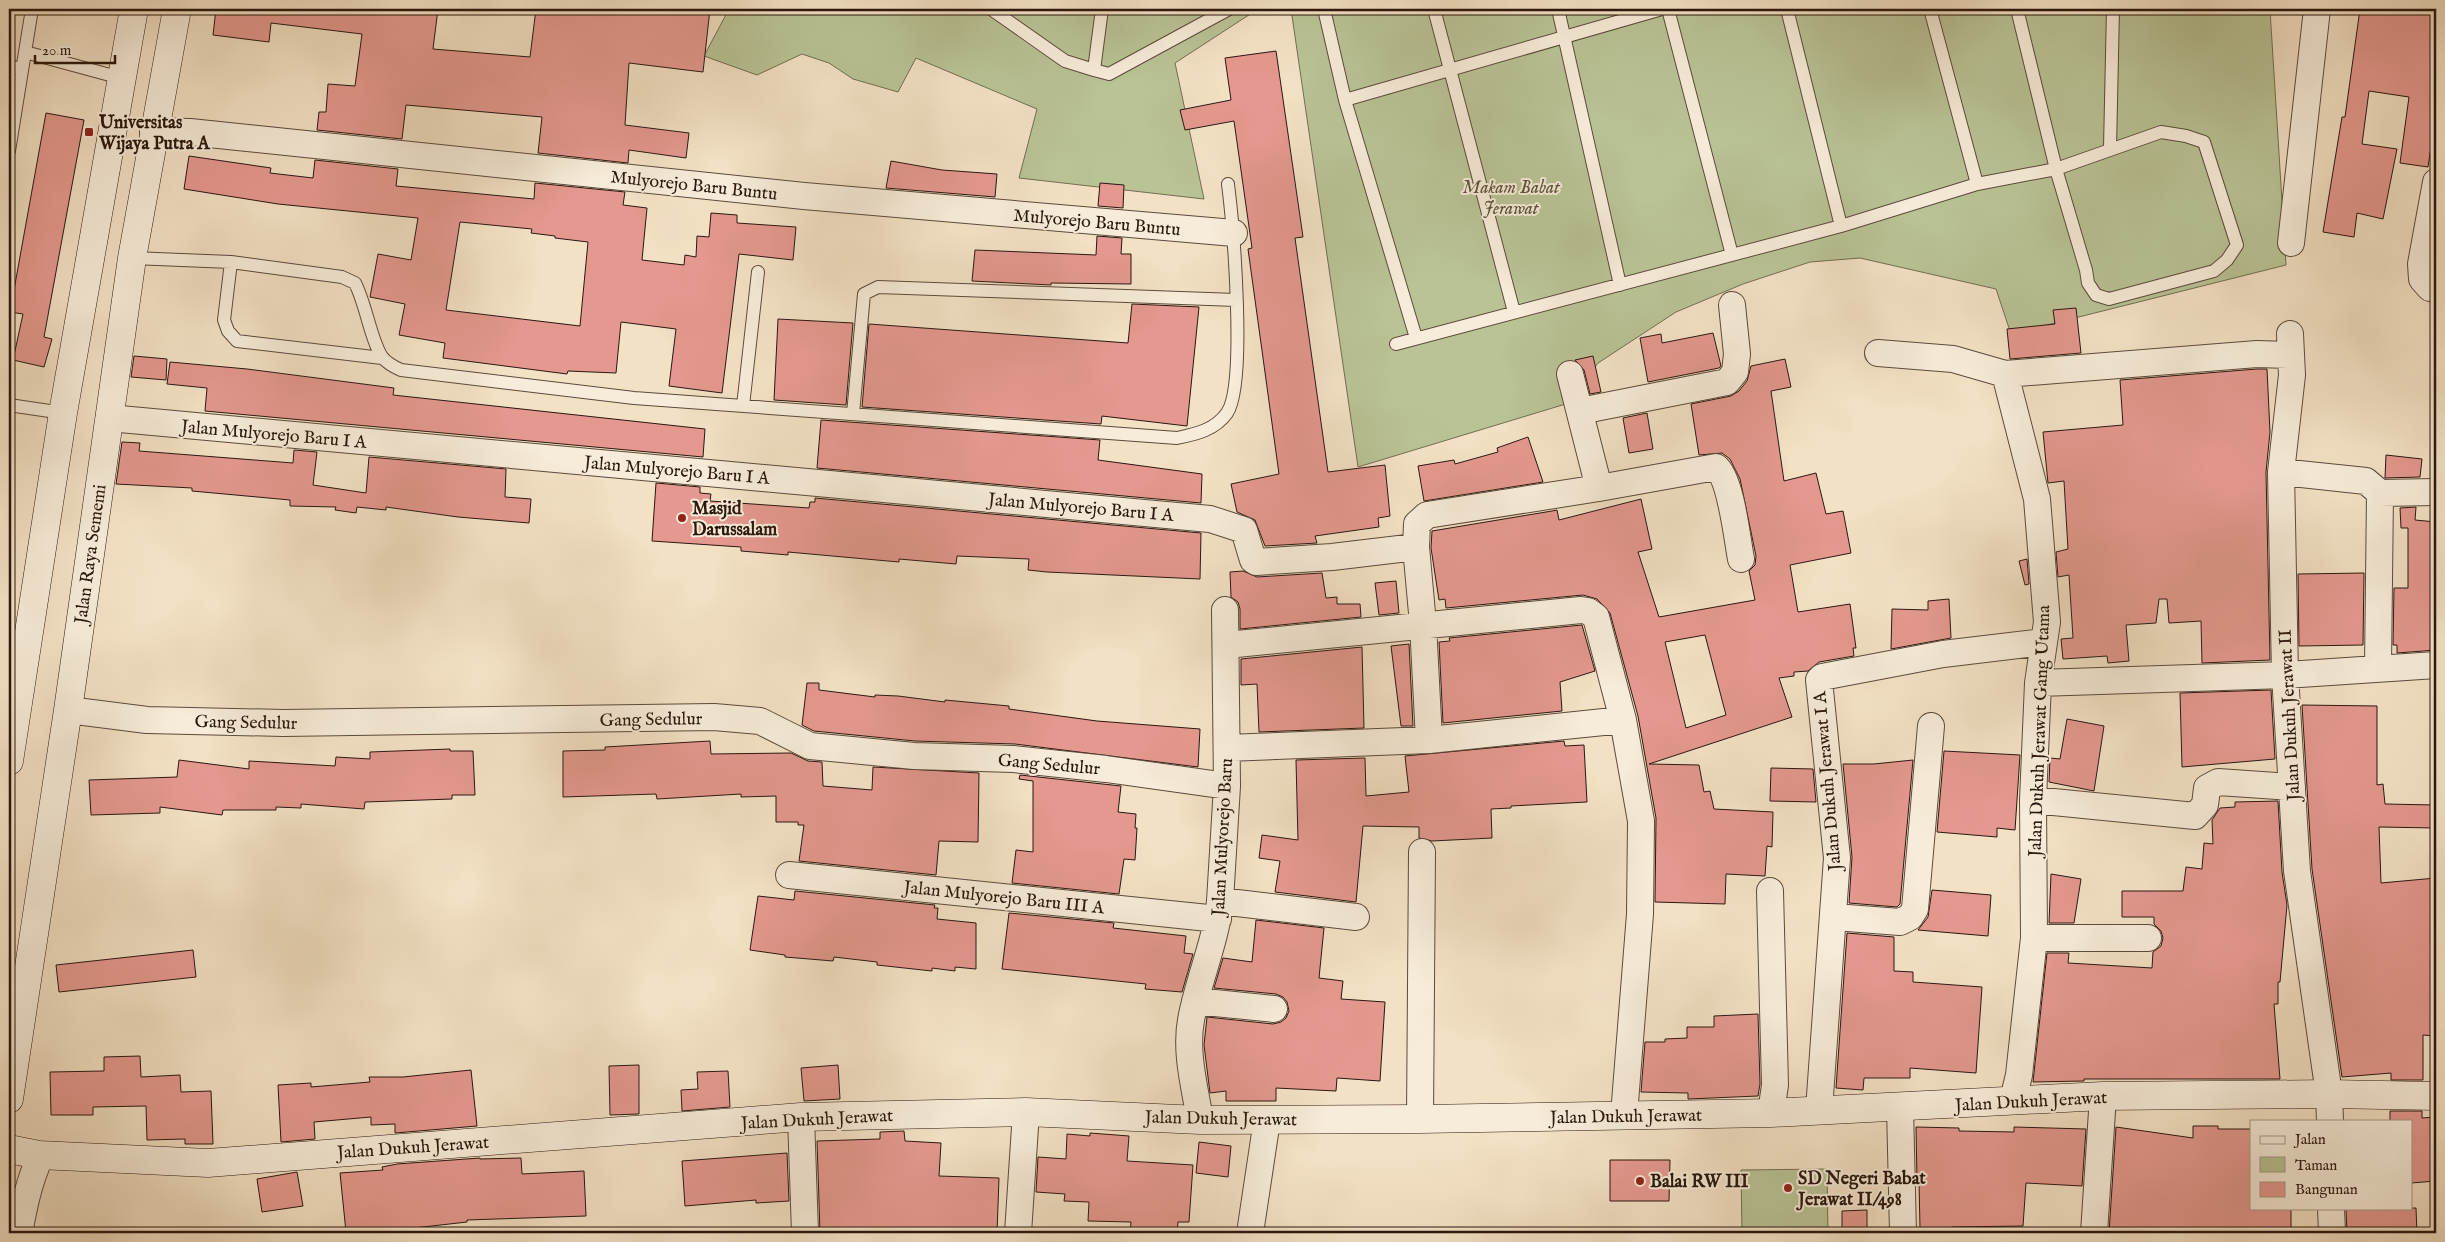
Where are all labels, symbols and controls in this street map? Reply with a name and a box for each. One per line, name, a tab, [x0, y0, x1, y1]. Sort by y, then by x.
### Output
scale bar	[35, 32, 115, 64]
text: 20 m	[42, 41, 72, 60]
place label: Universitas Wijaya Putra A	[98, 112, 210, 156]
marker: Universitas Wijaya Putra A	[83, 126, 95, 138]
street label: Mulyorejo Baru Buntu	[609, 166, 778, 207]
park label: Makam Babat Jerawat	[1462, 177, 1561, 221]
street label: Mulyorejo Baru Buntu	[1012, 205, 1181, 242]
street label: Jalan Mulyorejo Baru I A	[178, 416, 368, 455]
street label: Jalan Mulyorejo Baru I A	[581, 452, 771, 491]
street label: Jalan Raya Sememi	[70, 483, 113, 628]
street label: Jalan Mulyorejo Baru I A	[985, 489, 1175, 528]
place label: Masjid Darussalam	[692, 498, 777, 542]
marker: Masjid Darussalam	[676, 512, 688, 524]
street label: Jalan Dukuh Jerawat Gang Utama	[2025, 605, 2056, 859]
street label: Jalan Dukuh Jerawat II	[2275, 628, 2307, 803]
street label: Jalan Dukuh Jerawat I A	[1809, 689, 1848, 874]
street label: Gang Sedulur	[600, 708, 703, 733]
street label: Gang Sedulur	[194, 711, 298, 736]
street label: Gang Sedulur	[997, 750, 1101, 781]
street label: Jalan Mulyorejo Baru	[1208, 757, 1239, 919]
street label: Jalan Mulyorejo Baru III A	[900, 876, 1106, 921]
street label: Jalan Dukuh Jerawat	[1952, 1087, 2108, 1118]
street label: Jalan Dukuh Jerawat	[738, 1105, 894, 1136]
street label: Jalan Dukuh Jerawat	[1548, 1105, 1702, 1130]
street label: Jalan Dukuh Jerawat	[1143, 1107, 1297, 1132]
legend	[2250, 1120, 2412, 1210]
text: Jalan	[2293, 1130, 2326, 1149]
street label: Jalan Dukuh Jerawat	[334, 1132, 490, 1165]
text: Taman	[2295, 1156, 2337, 1175]
place label: SD Negeri Babat Jerawat II/498	[1796, 1168, 1926, 1212]
place label: Balai RW III	[1650, 1171, 1749, 1194]
marker: Balai RW III	[1634, 1175, 1646, 1187]
text: Bangunan	[2295, 1180, 2358, 1199]
marker: SD Negeri Babat Jerawat II/498	[1782, 1182, 1794, 1194]

